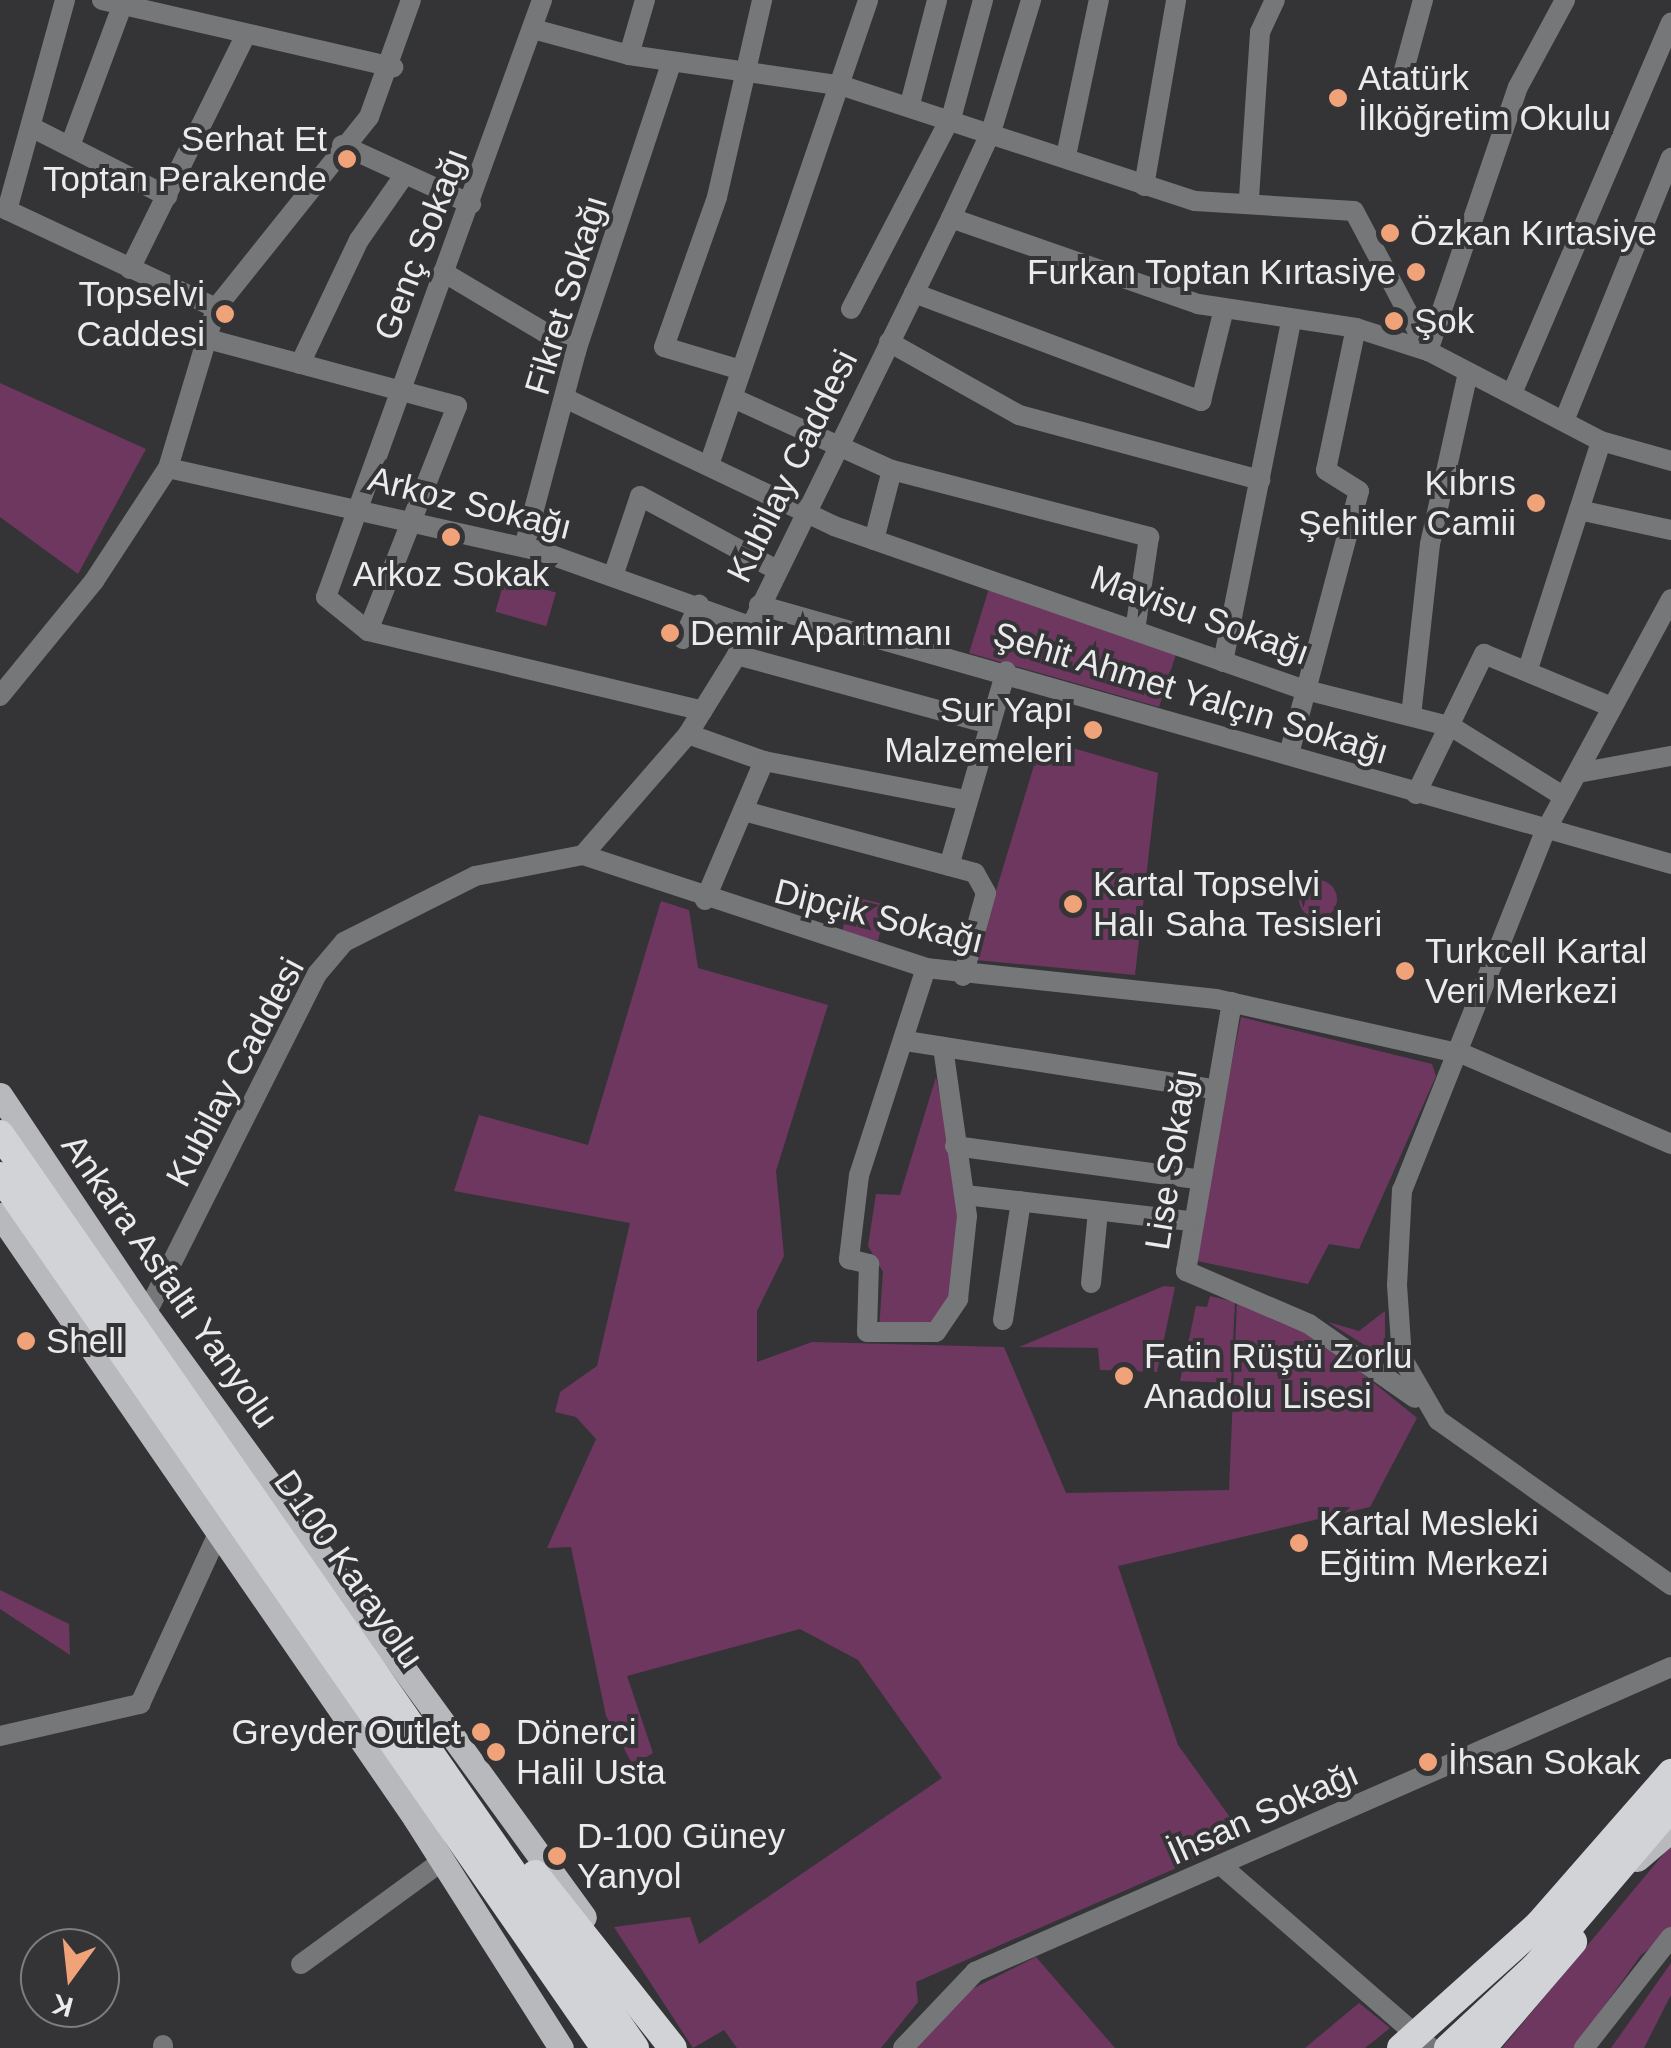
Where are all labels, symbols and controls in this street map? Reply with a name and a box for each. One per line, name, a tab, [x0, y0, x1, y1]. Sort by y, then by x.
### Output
place label: Atatürk İlköğretim Okulu	[1358, 57, 1611, 139]
marker: Atatürk İlköğretim Okulu	[1327, 87, 1349, 109]
place label: Serhat Et Toptan Perakende	[43, 118, 327, 200]
street label: Genç Sokağı	[365, 142, 477, 346]
marker: Serhat Et Toptan Perakende	[336, 148, 358, 170]
street label: Fikret Sokağı	[516, 190, 616, 400]
place label: Özkan Kırtasiye	[1410, 212, 1657, 254]
marker: Özkan Kırtasiye	[1379, 222, 1401, 244]
place label: Furkan Toptan Kırtasiye	[1026, 251, 1396, 293]
marker: Furkan Toptan Kırtasiye	[1405, 261, 1427, 283]
place label: Topselvi Caddesi	[77, 273, 205, 355]
place label: Şok	[1414, 300, 1474, 342]
marker: Topselvi Caddesi	[214, 303, 236, 325]
marker: Şok	[1383, 310, 1405, 332]
street label: Kubilay Caddesi	[718, 343, 866, 589]
street label: Arkoz Sokağı	[364, 457, 576, 549]
place label: Kıbrıs Şehitler Camii	[1298, 462, 1516, 544]
marker: Kıbrıs Şehitler Camii	[1525, 492, 1547, 514]
marker: Arkoz Sokak	[440, 526, 462, 548]
place label: Arkoz Sokak	[353, 553, 549, 595]
street label: Mavisu Sokağı	[1085, 556, 1315, 674]
place label: Demir Apartmanı	[690, 612, 955, 654]
street label: Şehit Ahmet Yalçın Sokağı	[987, 612, 1395, 774]
marker: Demir Apartmanı	[659, 622, 681, 644]
place label: Sur Yapı Malzemeleri	[884, 689, 1073, 771]
marker: Sur Yapı Malzemeleri	[1082, 719, 1104, 741]
place label: Kartal Topselvi Halı Saha Tesisleri	[1093, 863, 1383, 945]
street label: Dipçik Sokağı	[770, 870, 988, 962]
marker: Kartal Topselvi Halı Saha Tesisleri	[1062, 893, 1084, 915]
place label: Turkcell Kartal Veri Merkezi	[1425, 930, 1647, 1012]
street label: Kubilay Caddesi	[157, 950, 313, 1194]
marker: Turkcell Kartal Veri Merkezi	[1394, 960, 1416, 982]
street label: Lise Sokağı	[1136, 1065, 1206, 1253]
street label: Ankara Asfaltı Yanyolu	[52, 1125, 288, 1437]
place label: Shell	[46, 1320, 124, 1362]
marker: Shell	[15, 1330, 37, 1352]
place label: Fatin Rüştü Zorlu Anadolu Lisesi	[1144, 1335, 1412, 1417]
marker: Fatin Rüştü Zorlu Anadolu Lisesi	[1113, 1365, 1135, 1387]
street label: D100 Karayolu	[265, 1462, 433, 1676]
place label: Kartal Mesleki Eğitim Merkezi	[1319, 1502, 1548, 1584]
marker: Kartal Mesleki Eğitim Merkezi	[1288, 1532, 1310, 1554]
place label: Greyder Outlet	[231, 1711, 461, 1753]
place label: Dönerci Halil Usta	[516, 1711, 666, 1793]
marker: Greyder Outlet	[470, 1721, 492, 1743]
marker: Dönerci Halil Usta	[485, 1741, 507, 1763]
place label: İhsan Sokak	[1448, 1741, 1641, 1783]
marker: İhsan Sokak	[1417, 1751, 1439, 1773]
street label: İhsan Sokağı	[1161, 1752, 1365, 1874]
place label: D-100 Güney Yanyol	[577, 1815, 785, 1897]
marker: D-100 Güney Yanyol	[546, 1845, 568, 1867]
north arrow	[20, 1928, 120, 2028]
text: K	[49, 1988, 76, 2023]

